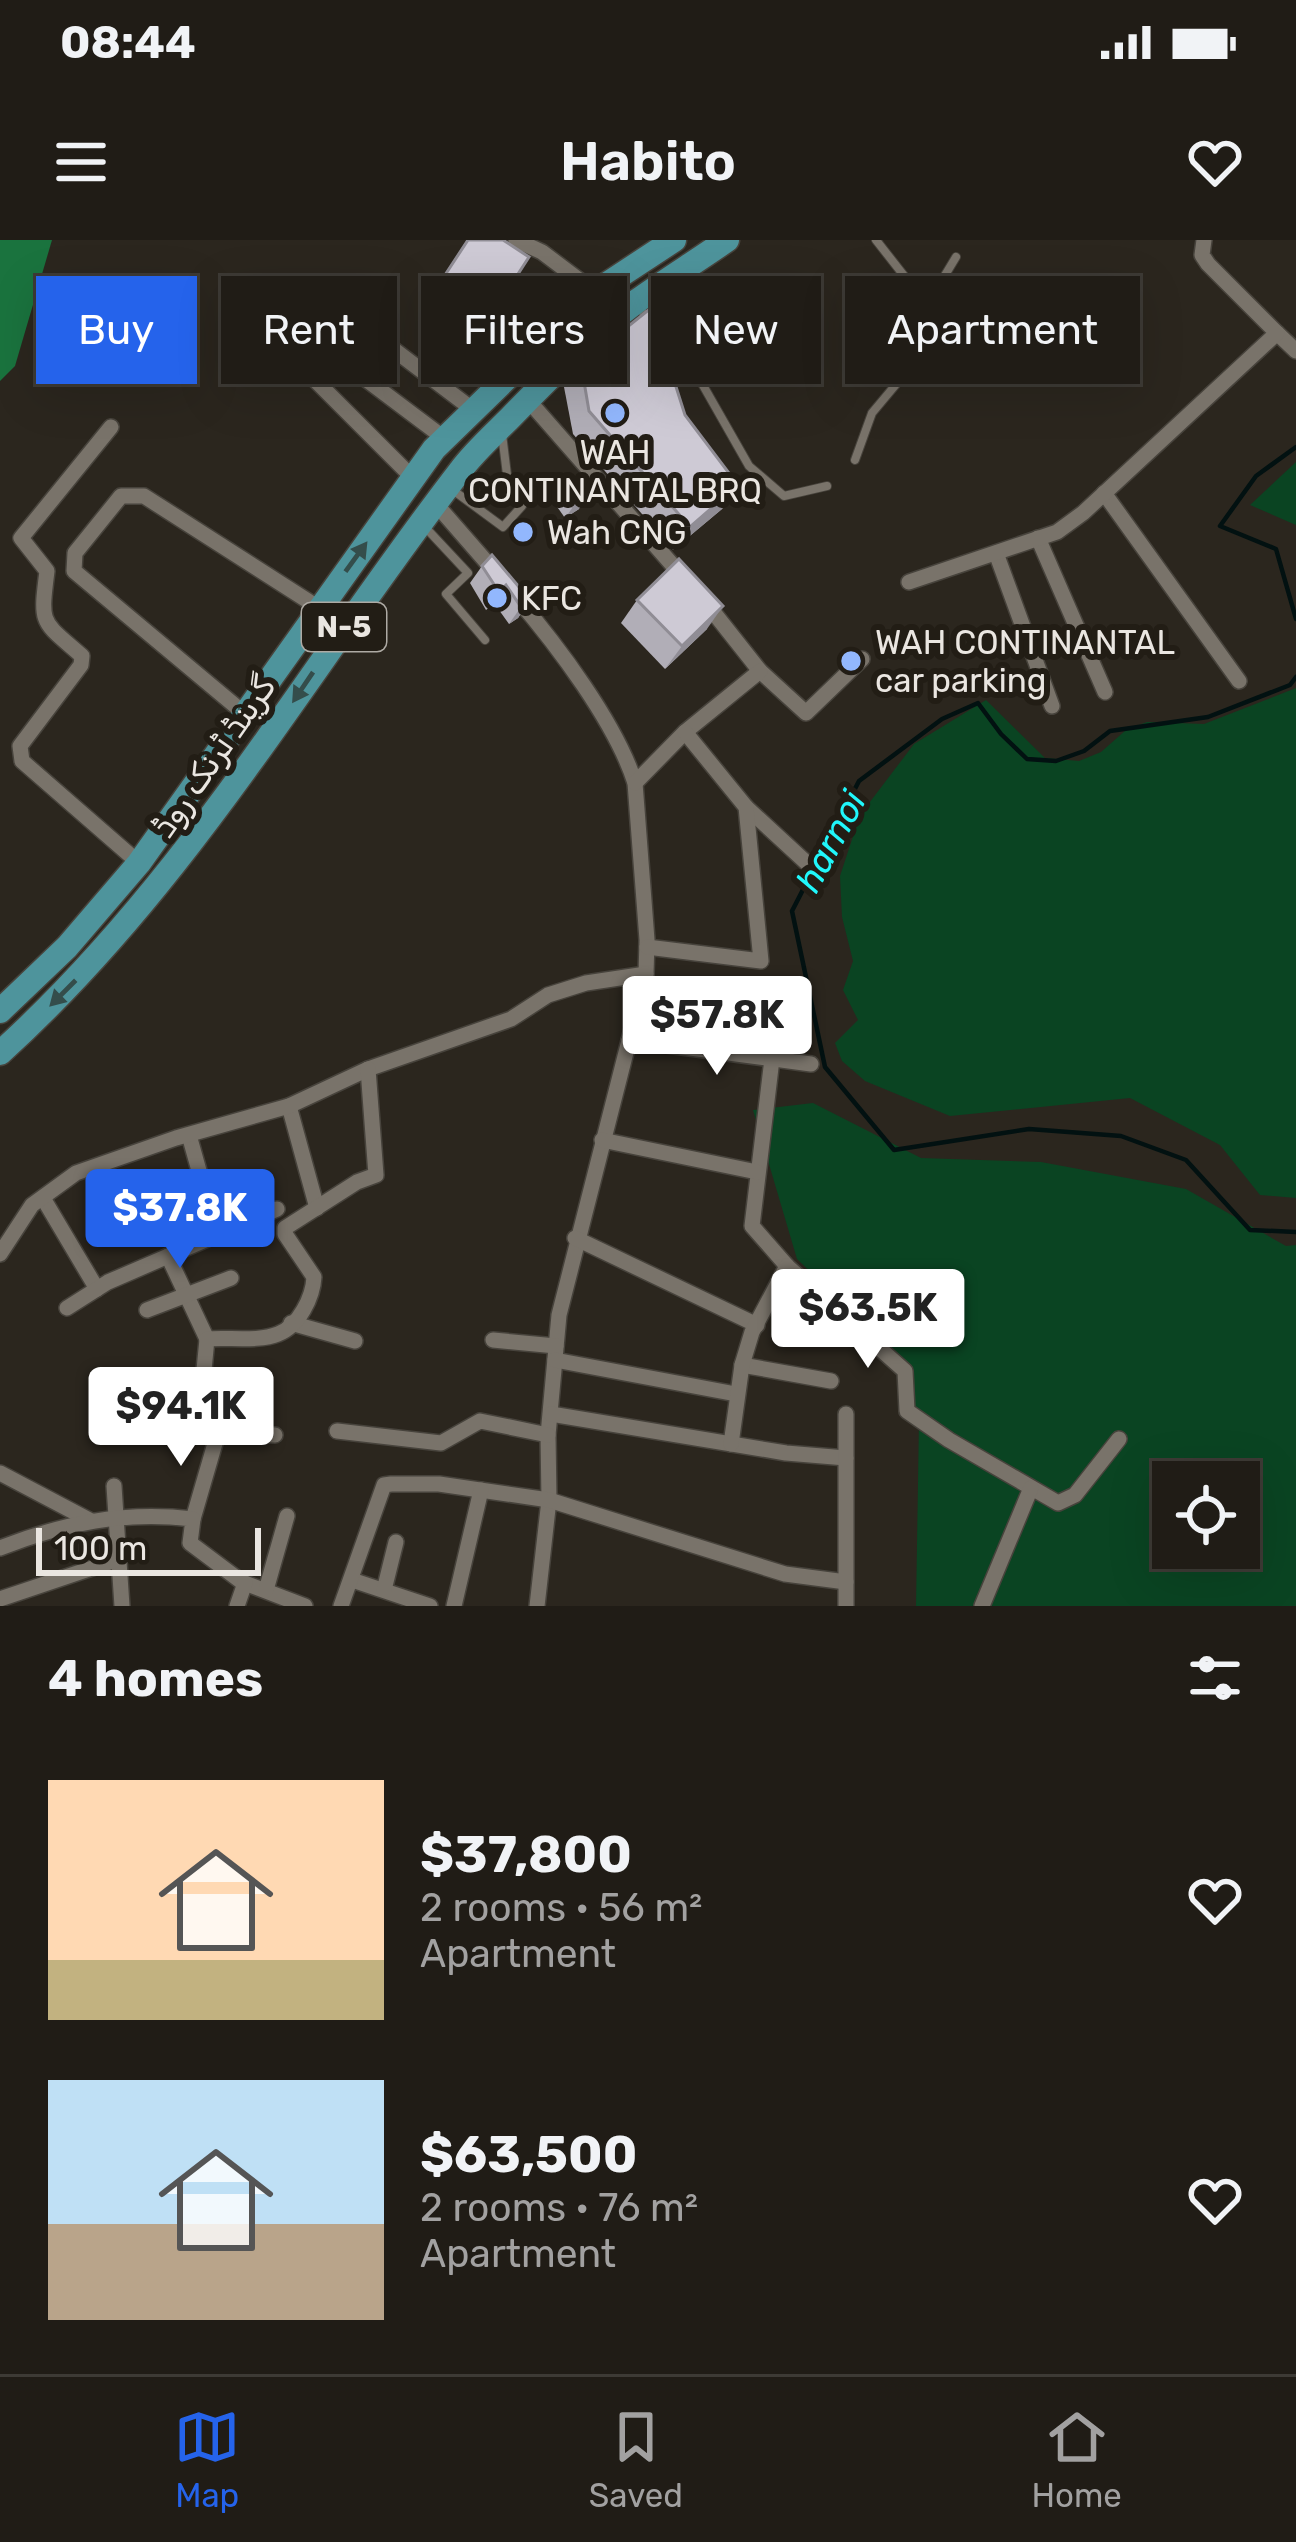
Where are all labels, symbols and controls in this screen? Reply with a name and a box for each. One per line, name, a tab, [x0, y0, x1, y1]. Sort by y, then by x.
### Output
text: 08:44	[60, 16, 196, 69]
icon: menu	[48, 129, 114, 195]
icon: heart	[1182, 129, 1248, 195]
text: Habito	[560, 130, 736, 194]
chip: Buy	[36, 276, 197, 384]
chip: Rent	[221, 276, 397, 384]
chip: Filters	[421, 276, 627, 384]
chip: New	[651, 276, 821, 384]
chip: Apartment	[845, 276, 1140, 384]
marker: WAH CONTINANTAL BRQ	[602, 400, 628, 426]
place label: WAH CONTINANTAL BRQ	[468, 433, 762, 510]
place label: Wah CNG	[547, 513, 687, 552]
marker: Wah CNG	[510, 519, 536, 545]
one-way arrow	[344, 541, 368, 573]
place label: KFC	[521, 579, 582, 618]
marker: KFC	[484, 585, 510, 611]
road number: N-5	[302, 603, 386, 651]
place label: WAH CONTINANTAL car parking	[875, 623, 1175, 700]
marker: WAH CONTINANTAL car parking	[838, 648, 864, 674]
street label: گرینڈ ٹرنک روڈ	[144, 668, 284, 845]
one-way arrow	[292, 670, 315, 703]
water label: harnoi	[786, 782, 875, 899]
pin: $57.8K	[619, 976, 815, 1078]
one-way arrow	[49, 979, 77, 1007]
text: $57.8K	[650, 992, 784, 1038]
pin: $37.8K	[82, 1169, 278, 1271]
text: $37.8K	[112, 1185, 248, 1231]
pin: $63.5K	[770, 1269, 966, 1371]
text: $63.5K	[798, 1285, 938, 1331]
pin: $94.1K	[83, 1367, 279, 1469]
text: $94.1K	[116, 1383, 246, 1429]
map controls	[1152, 1461, 1260, 1569]
button: locate	[1152, 1461, 1260, 1569]
scale bar	[36, 1522, 261, 1575]
text: 100 m	[54, 1529, 147, 1568]
icon: filters	[1182, 1645, 1248, 1711]
text: 4 homes	[48, 1648, 263, 1709]
text: $37,800	[420, 1824, 632, 1885]
icon: home	[144, 1828, 288, 1972]
icon: heart	[1182, 1867, 1248, 1933]
text: 2 rooms · 56 m²	[420, 1885, 702, 1931]
text: Apartment	[420, 1931, 616, 1977]
text: $63,500	[420, 2124, 637, 2185]
icon: home	[144, 2128, 288, 2272]
icon: heart	[1182, 2167, 1248, 2233]
text: 2 rooms · 76 m²	[420, 2185, 698, 2231]
text: Apartment	[420, 2231, 616, 2277]
tab: Map	[174, 2404, 240, 2515]
tab: Saved	[589, 2404, 683, 2515]
tab: Home	[1031, 2404, 1122, 2515]

